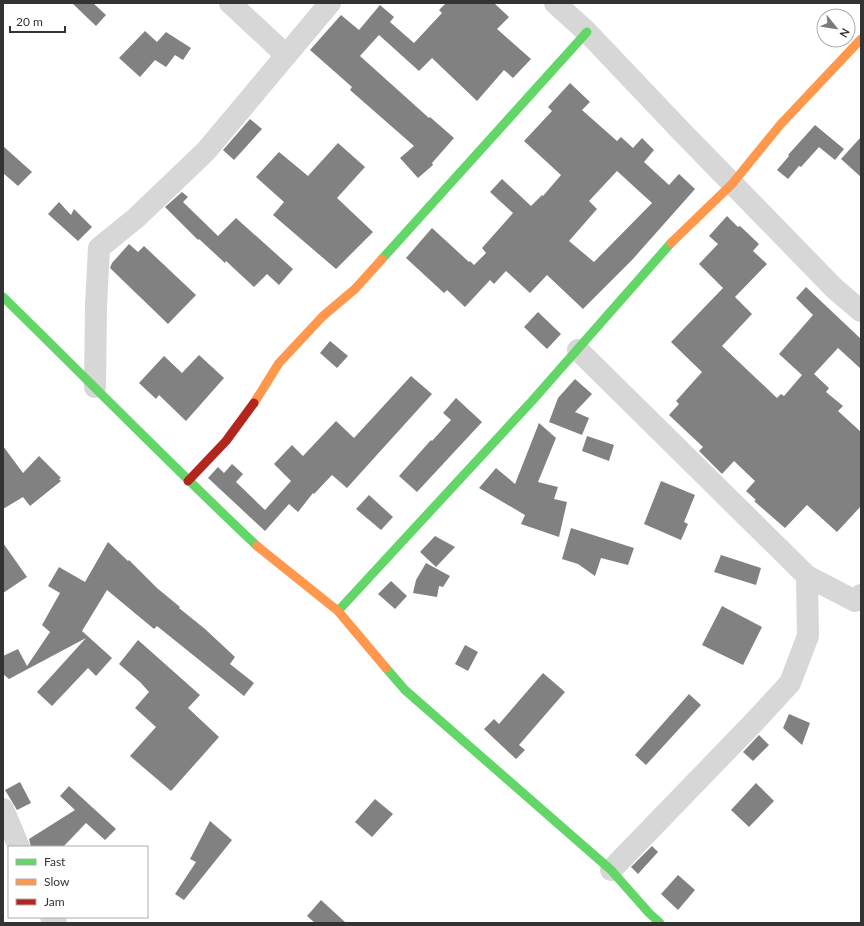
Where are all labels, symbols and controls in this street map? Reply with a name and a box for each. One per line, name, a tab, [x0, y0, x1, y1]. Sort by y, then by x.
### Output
scale bar	[10, 8, 65, 34]
north arrow	[816, 8, 856, 48]
text: 20 m	[16, 14, 43, 29]
text: N	[837, 26, 853, 40]
legend	[8, 846, 148, 918]
text: Fast	[44, 854, 66, 869]
text: Slow	[44, 874, 70, 889]
text: Jam	[44, 894, 65, 909]

